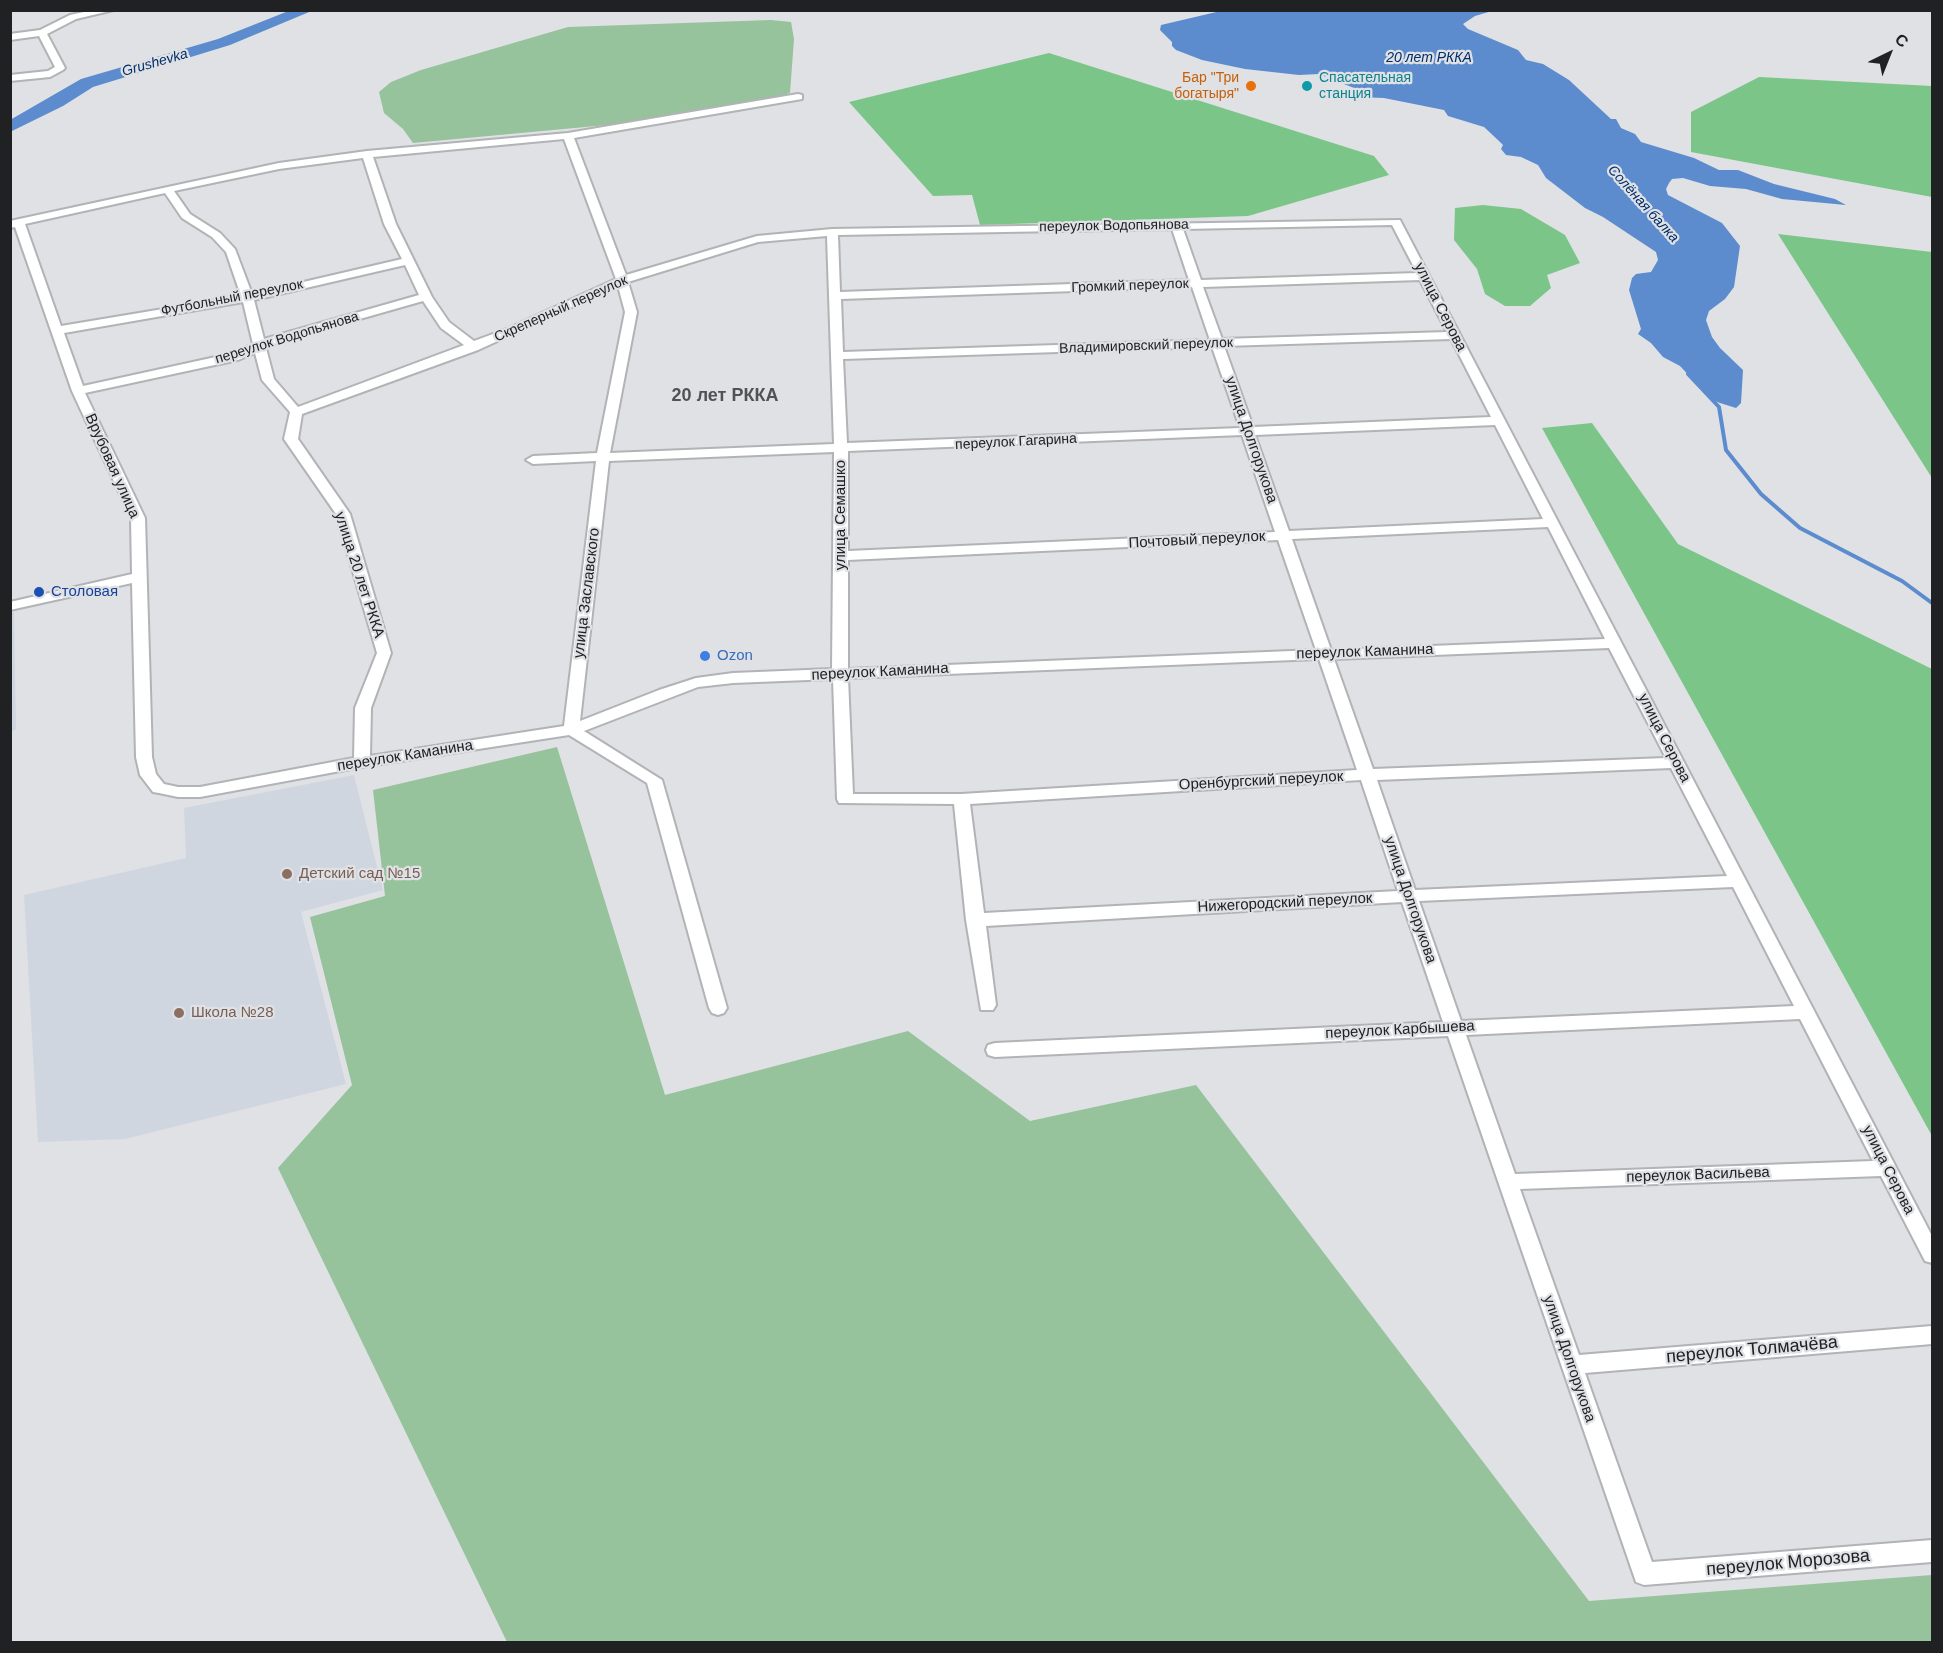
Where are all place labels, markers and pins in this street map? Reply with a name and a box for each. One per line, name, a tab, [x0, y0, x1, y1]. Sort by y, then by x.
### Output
place label: Бар "Три богатыря"	[1174, 70, 1239, 102]
place label: Спасательная станция	[1319, 70, 1411, 102]
marker: Бар "Три богатыря"	[1244, 79, 1258, 93]
marker: Спасательная станция	[1300, 79, 1314, 93]
place label: Столовая	[51, 583, 118, 601]
marker: Столовая	[32, 585, 46, 599]
place label: Ozon	[717, 647, 753, 665]
marker: Ozon	[698, 649, 712, 663]
place label: Детский сад №15	[299, 865, 420, 883]
marker: Детский сад №15	[280, 867, 294, 881]
place label: Школа №28	[191, 1004, 274, 1022]
marker: Школа №28	[172, 1006, 186, 1020]

